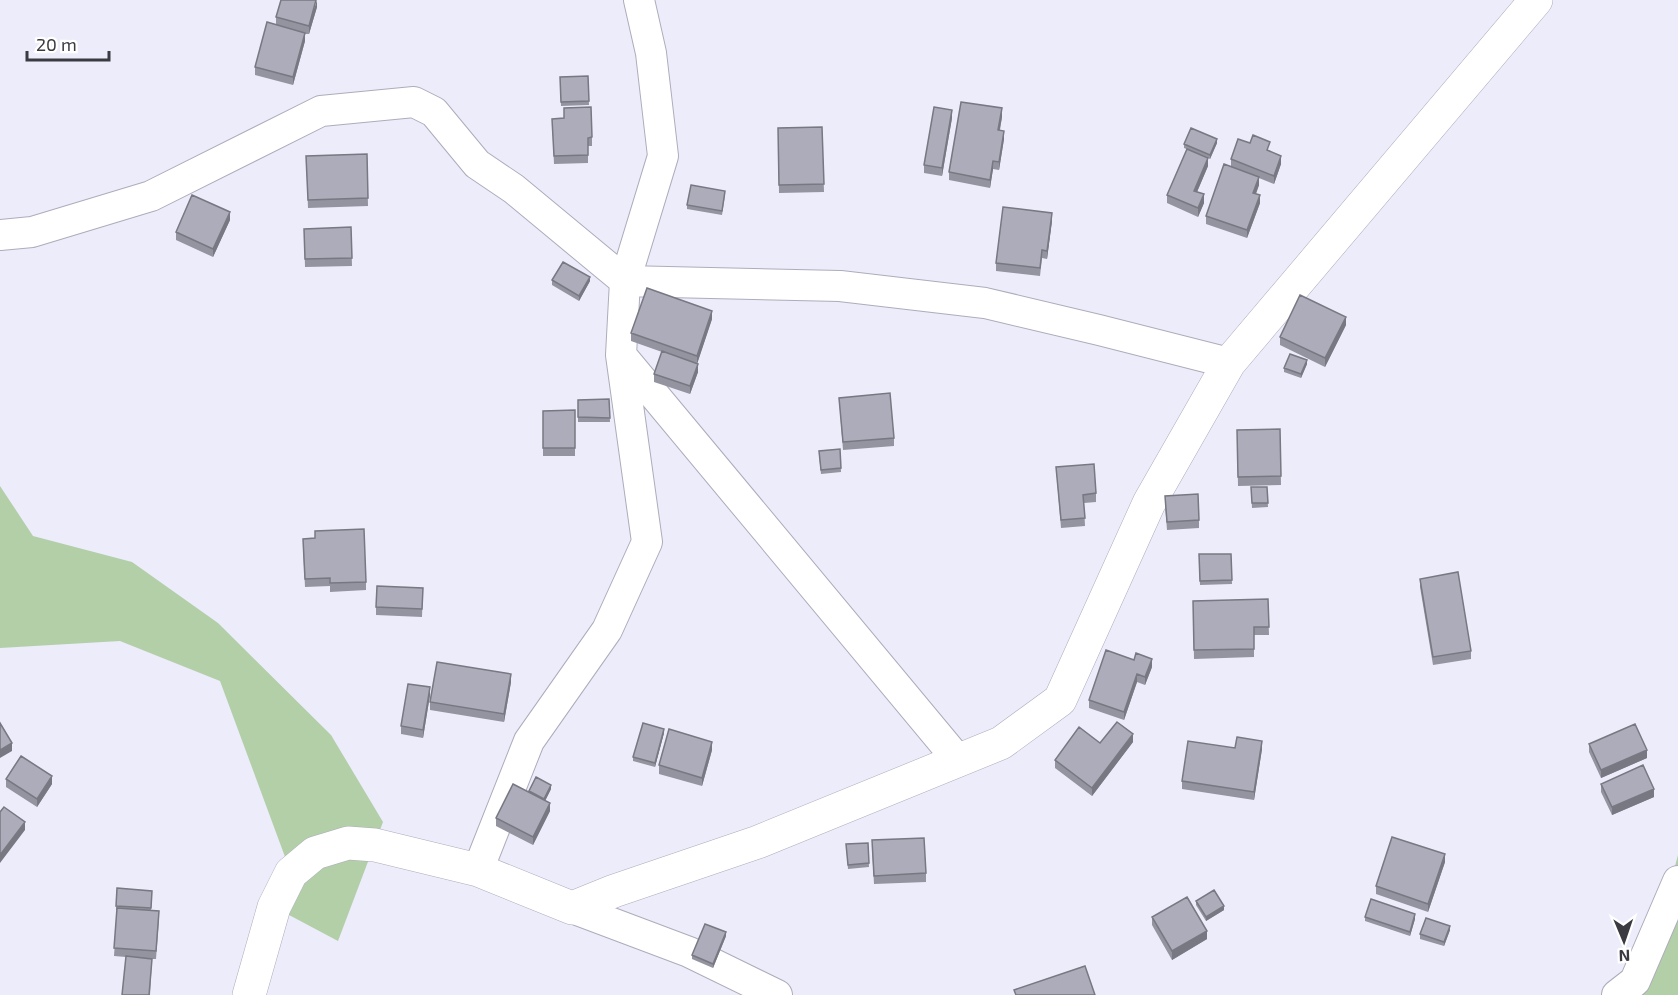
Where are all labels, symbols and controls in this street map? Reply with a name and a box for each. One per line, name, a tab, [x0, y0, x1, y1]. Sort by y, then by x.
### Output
scale bar	[27, 24, 110, 62]
text: 20 m	[36, 33, 77, 55]
north arrow	[1594, 911, 1654, 971]
text: N	[1618, 947, 1631, 966]

